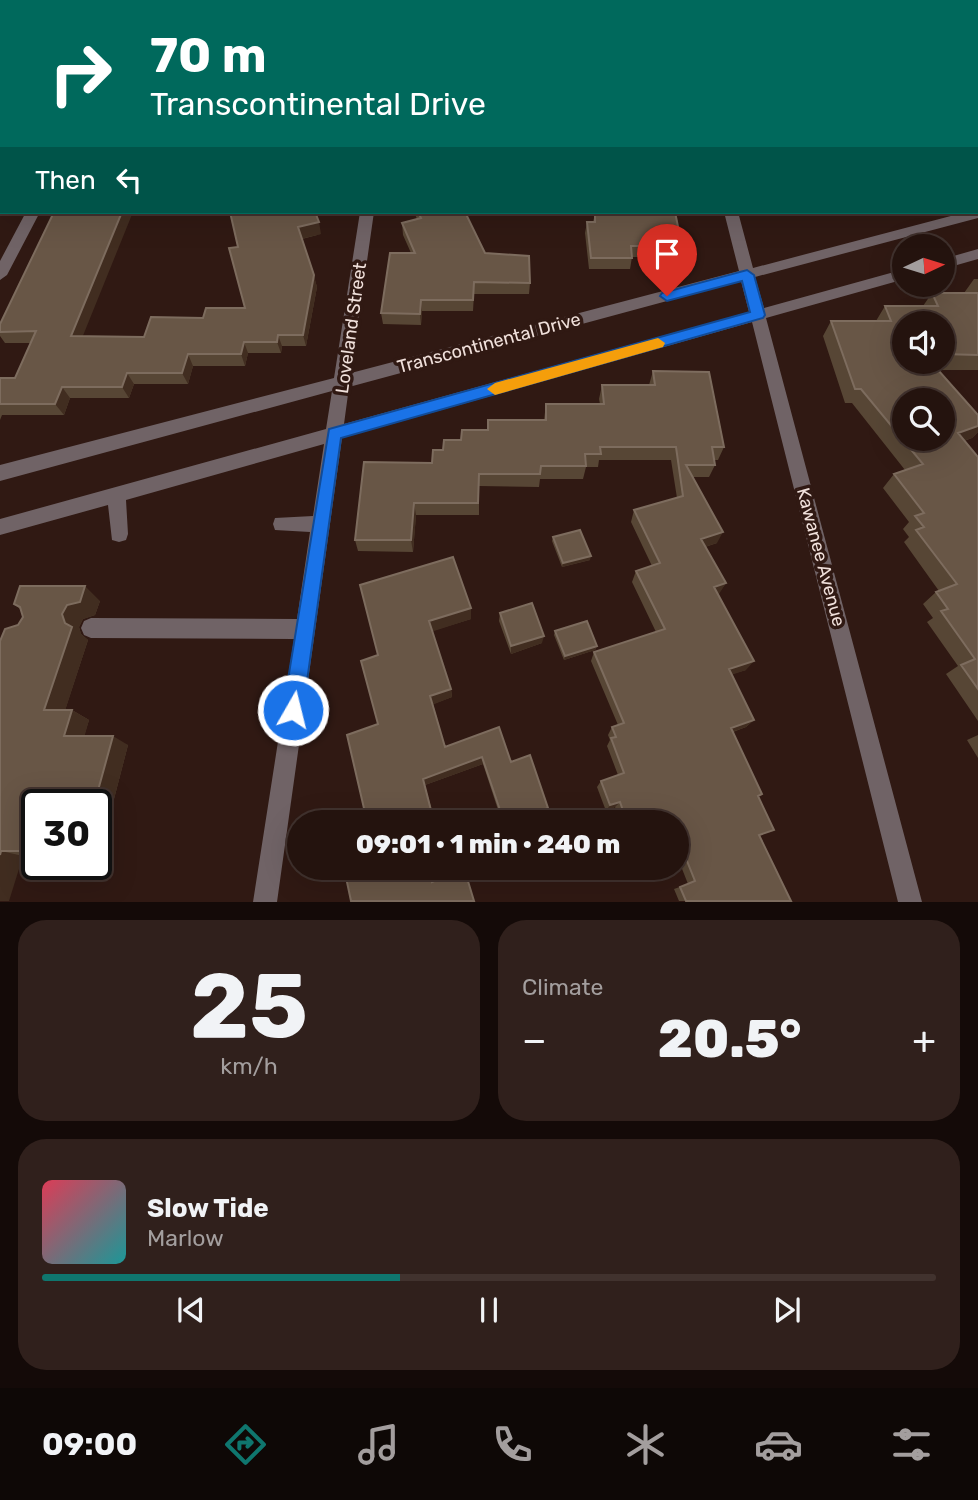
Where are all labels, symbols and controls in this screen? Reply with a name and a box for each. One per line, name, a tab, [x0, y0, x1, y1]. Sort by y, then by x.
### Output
text: 70 m	[150, 26, 267, 84]
icon: right	[35, 28, 126, 119]
text: Transcontinental Drive	[150, 85, 486, 123]
icon: left	[110, 161, 148, 199]
text: Then	[35, 165, 96, 196]
pin	[637, 224, 697, 296]
north arrow	[892, 234, 956, 298]
map controls	[892, 234, 955, 451]
icon: arrive	[648, 235, 686, 273]
street label: Loveland Street	[331, 261, 371, 395]
street label: Transcontinental Drive	[395, 308, 583, 378]
button: sound	[892, 311, 955, 374]
button: search	[892, 388, 955, 451]
street label: Kawanee Avenue	[792, 485, 850, 629]
position arrow	[256, 673, 330, 747]
speed limit sign: 30	[21, 789, 112, 880]
text: 09:01 · 1 min · 240 m	[356, 829, 620, 860]
text: 25	[190, 952, 308, 1060]
text: Climate	[522, 973, 603, 1001]
text: 20.5°	[658, 1008, 801, 1070]
text: −	[522, 1017, 547, 1063]
text: +	[912, 1017, 936, 1063]
text: km/h	[220, 1052, 278, 1080]
text: Slow Tide	[147, 1193, 269, 1224]
text: Marlow	[147, 1224, 224, 1252]
icon: previous	[172, 1291, 210, 1329]
icon: pause	[470, 1291, 508, 1329]
icon: next	[768, 1291, 806, 1329]
icon: directions	[221, 1420, 270, 1469]
icon: music	[354, 1420, 403, 1469]
icon: phone	[488, 1420, 537, 1469]
icon: climate	[621, 1420, 670, 1469]
icon: car	[754, 1420, 803, 1469]
icon: filters	[887, 1420, 936, 1469]
text: 09:00	[42, 1425, 137, 1463]

